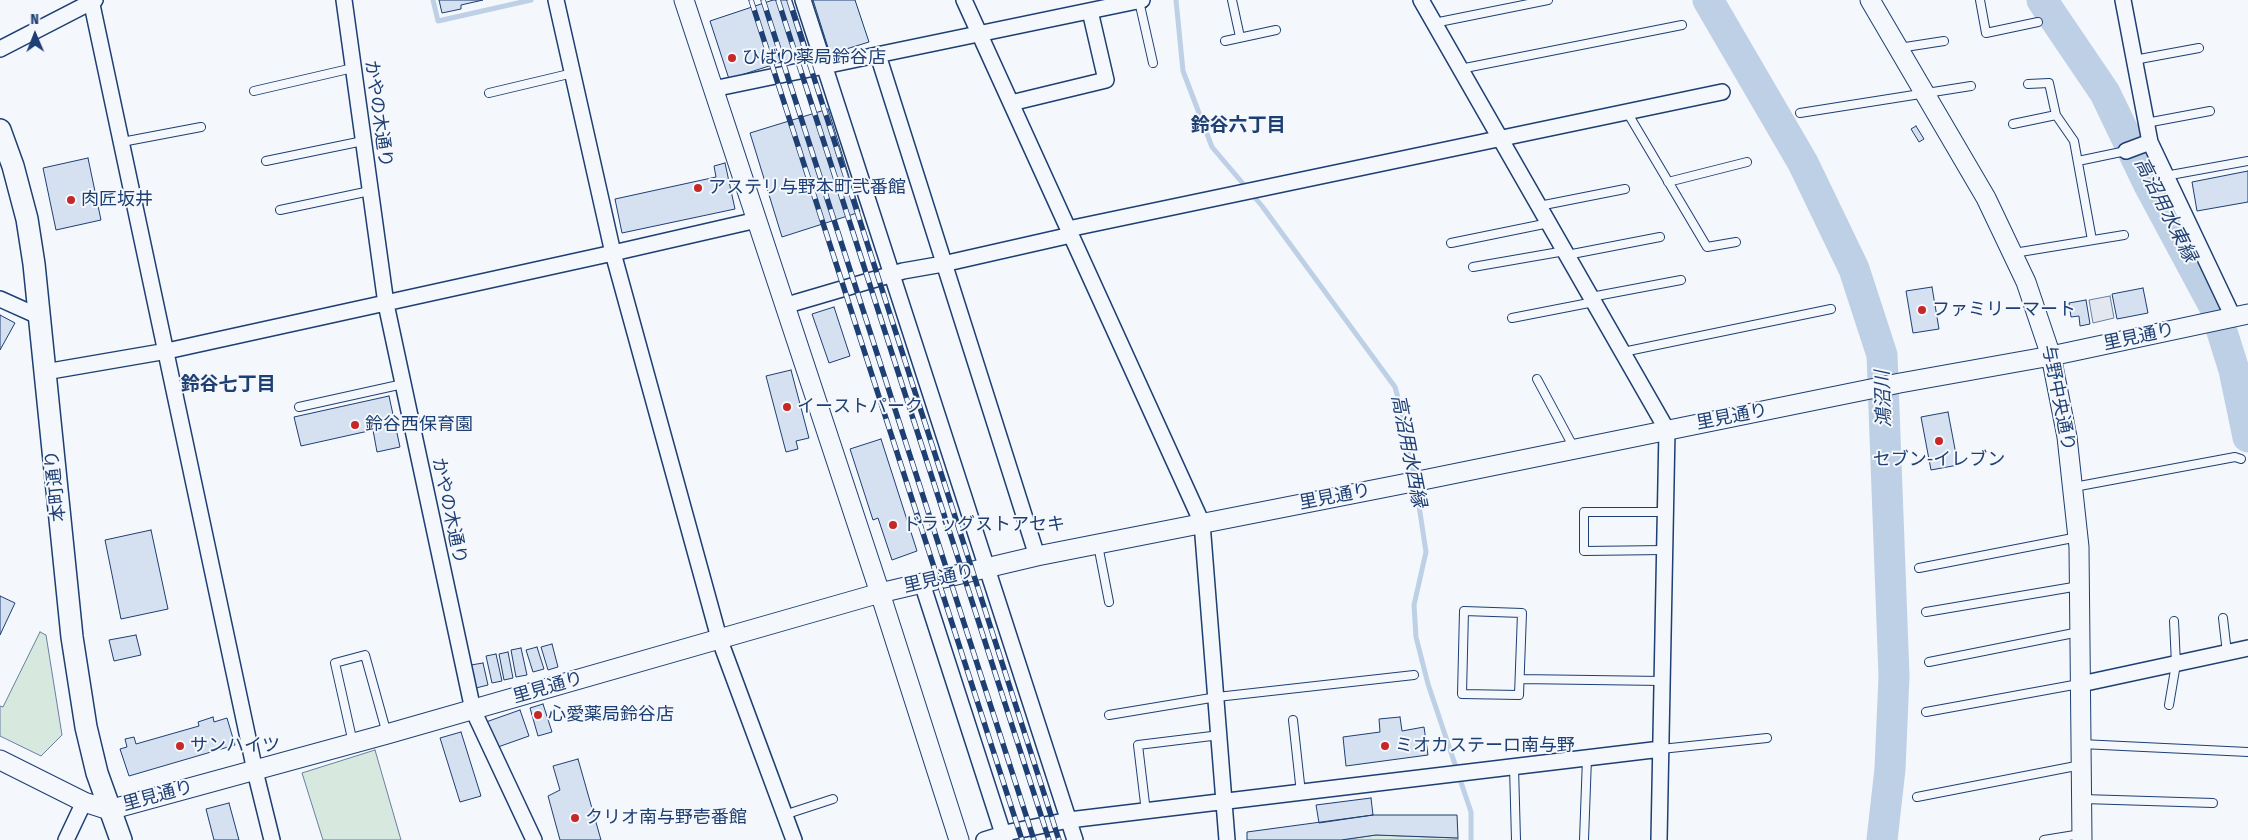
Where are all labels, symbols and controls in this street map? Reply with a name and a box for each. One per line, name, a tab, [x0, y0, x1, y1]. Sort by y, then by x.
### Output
north arrow	[10, 10, 60, 60]
text: N	[30, 11, 39, 28]
place label: ひばり薬局鈴谷店	[742, 47, 886, 69]
marker: ひばり薬局鈴谷店	[726, 52, 738, 64]
street label: かやの木通り	[360, 59, 396, 169]
district label: 鈴谷六丁目	[1191, 115, 1285, 137]
water label: 高沼用水東縁	[2129, 154, 2201, 266]
place label: アステリ与野本町弐番館	[708, 177, 906, 199]
marker: アステリ与野本町弐番館	[692, 182, 704, 194]
place label: 肉匠坂井	[81, 189, 153, 211]
marker: 肉匠坂井	[65, 194, 77, 206]
place label: ファミリーマート	[1932, 299, 2076, 321]
marker: ファミリーマート	[1916, 304, 1928, 316]
street label: 里見通り	[2102, 319, 2176, 355]
street label: 与野中央通り	[2037, 343, 2079, 453]
water label: 鴻沼川	[1872, 370, 1896, 428]
district label: 鈴谷七丁目	[181, 374, 275, 396]
water label: 高沼用水西縁	[1386, 393, 1430, 509]
place label: イーストパーク	[797, 396, 923, 418]
street label: 里見通り	[1695, 400, 1769, 434]
marker: イーストパーク	[781, 401, 793, 413]
place label: 鈴谷西保育園	[365, 414, 473, 436]
marker: 鈴谷西保育園	[349, 419, 361, 431]
marker: セブン-イレブン	[1933, 435, 1945, 447]
street label: 本町通り	[41, 449, 71, 523]
place label: セブン-イレブン	[1873, 449, 2005, 471]
street label: かやの木通り	[427, 456, 471, 566]
street label: 里見通り	[1298, 480, 1372, 514]
place label: ドラッグストアセキ	[903, 514, 1065, 536]
marker: ドラッグストアセキ	[887, 519, 899, 531]
street label: 里見通り	[901, 560, 977, 598]
street label: 里見通り	[510, 668, 586, 708]
place label: 心愛薬局鈴谷店	[548, 704, 674, 726]
marker: 心愛薬局鈴谷店	[532, 709, 544, 721]
place label: サンハイツ	[190, 735, 280, 757]
place label: ミオカステーロ南与野	[1395, 735, 1575, 757]
marker: サンハイツ	[174, 740, 186, 752]
marker: ミオカステーロ南与野	[1379, 740, 1391, 752]
street label: 里見通り	[120, 776, 196, 816]
place label: クリオ南与野壱番館	[585, 807, 747, 829]
marker: クリオ南与野壱番館	[569, 812, 581, 824]

